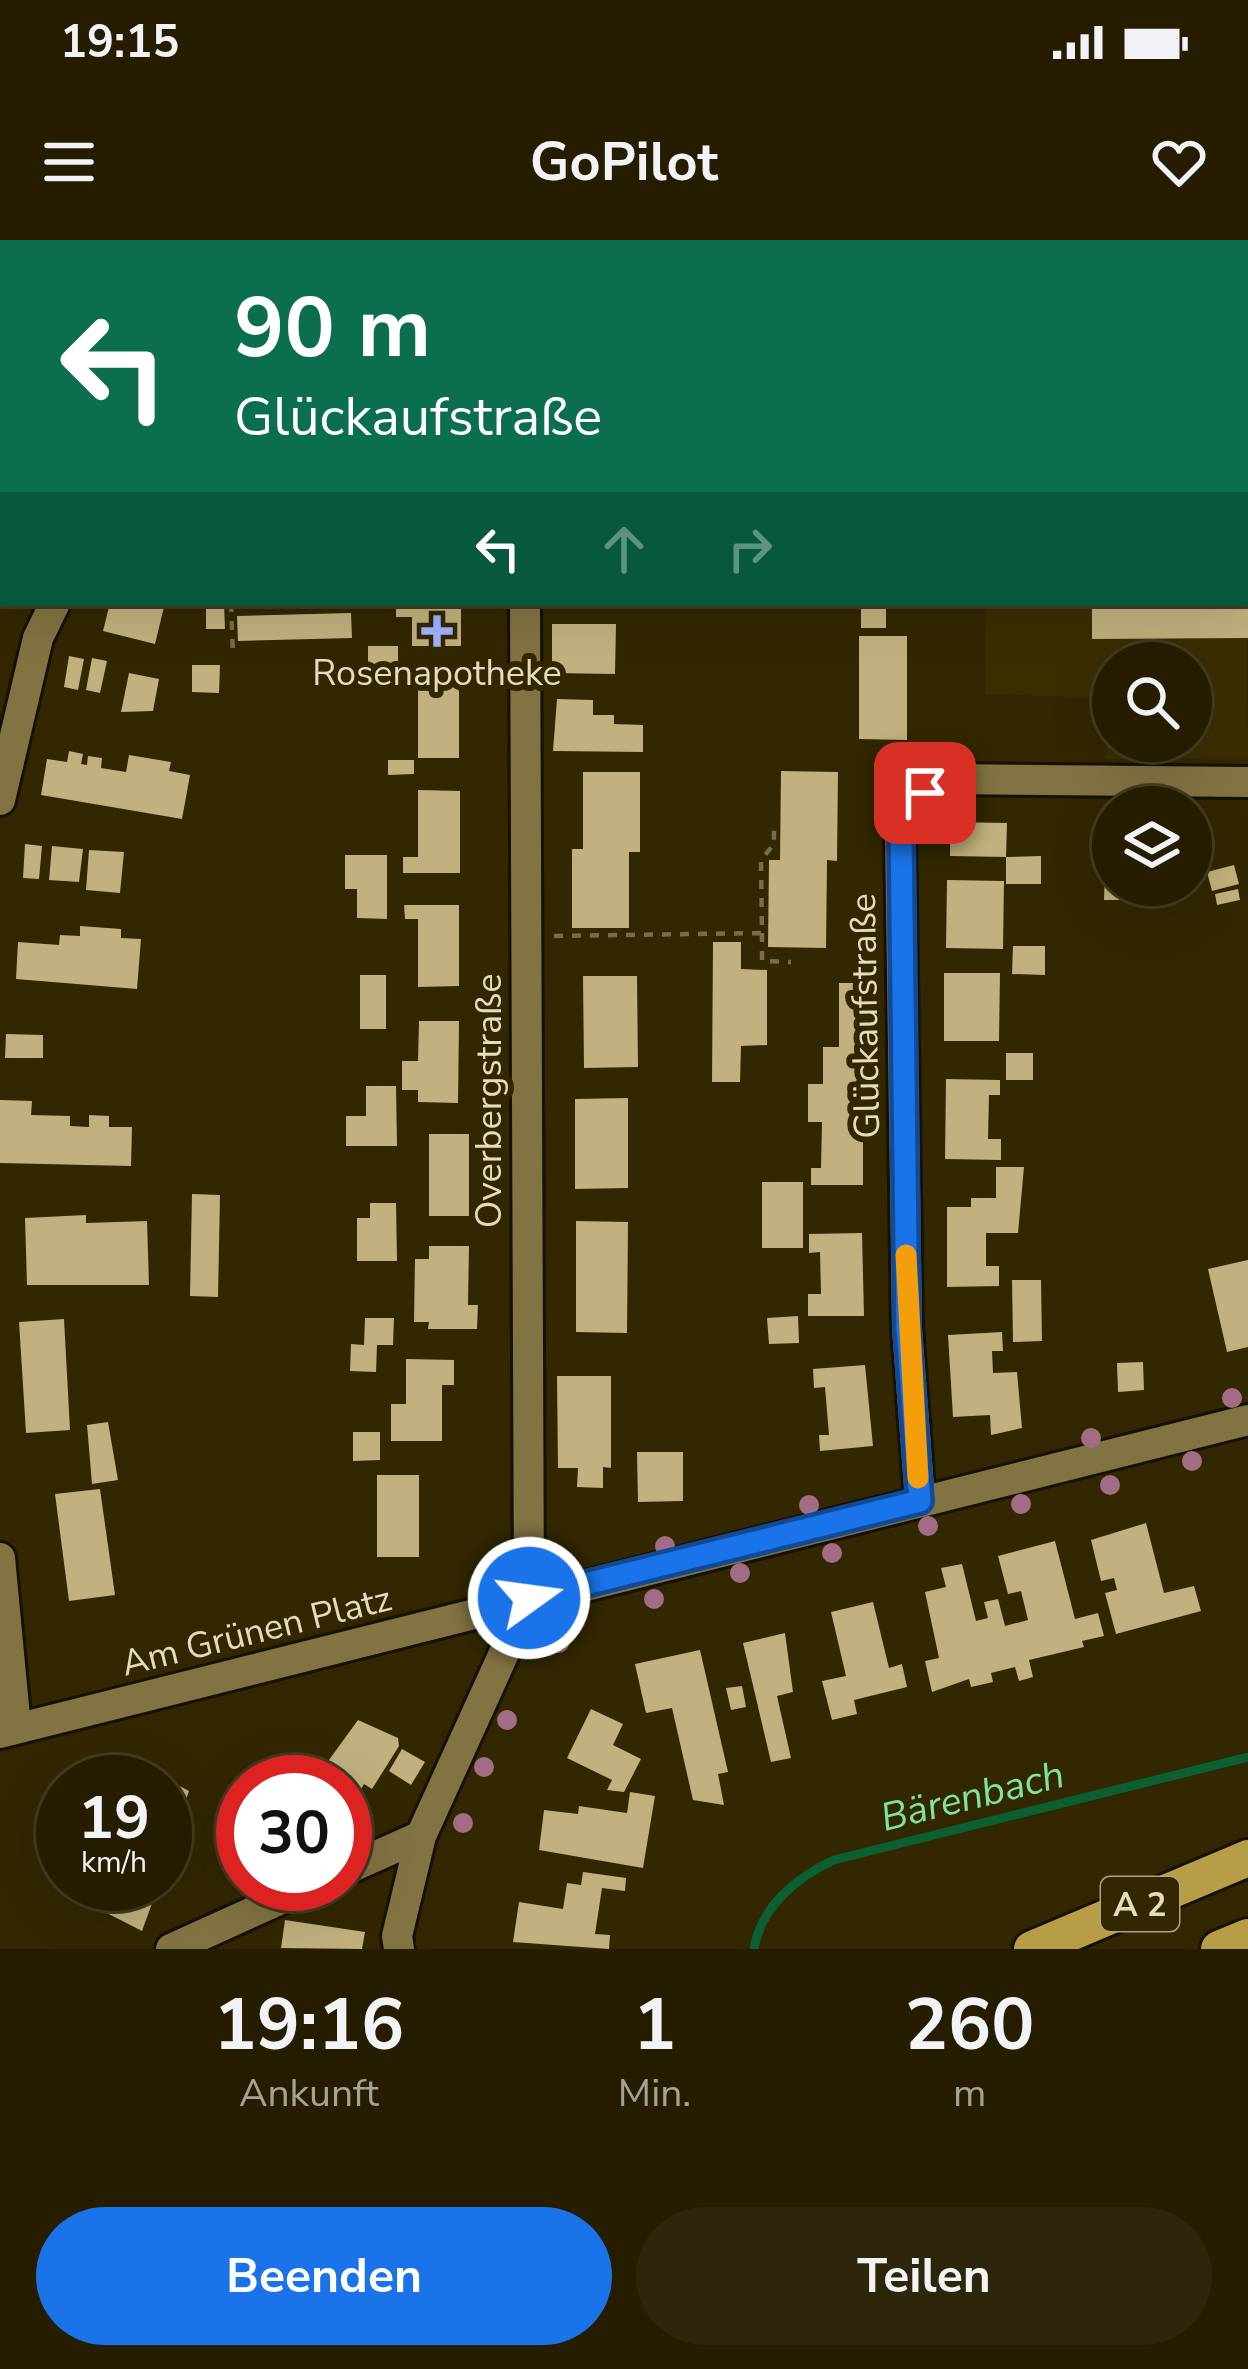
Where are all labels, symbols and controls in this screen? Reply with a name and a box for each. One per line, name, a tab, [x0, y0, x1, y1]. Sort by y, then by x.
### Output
text: 19:15	[60, 12, 179, 73]
text: GoPilot	[530, 125, 718, 199]
icon: menu	[36, 129, 102, 195]
icon: heart	[1146, 129, 1212, 195]
text: 90 m	[234, 271, 431, 386]
icon: left	[36, 288, 192, 444]
text: Glückaufstraße	[234, 380, 602, 454]
icon: left	[465, 516, 531, 582]
icon: ahead	[591, 516, 657, 582]
icon: right	[717, 516, 783, 582]
marker: Rosenapotheke	[424, 618, 450, 644]
map controls	[1092, 642, 1212, 906]
button: search	[1092, 642, 1212, 762]
place label: Rosenapotheke	[312, 649, 562, 698]
pin	[874, 742, 976, 844]
icon: arrive	[892, 760, 958, 826]
button: layers	[1092, 786, 1212, 906]
street label: Glückaufstraße	[839, 893, 892, 1139]
street label: Overbergstraße	[465, 974, 514, 1228]
position arrow	[466, 1535, 592, 1661]
street label: Am Grünen Platz	[116, 1574, 397, 1689]
water label: Bärenbach	[875, 1748, 1070, 1845]
speed limit sign: 30	[216, 1755, 372, 1911]
text: 19	[78, 1777, 150, 1859]
text: km/h	[81, 1842, 147, 1883]
road number: A 2	[1101, 1877, 1179, 1931]
text: 19:16	[214, 1976, 404, 2074]
text: 1	[633, 1976, 676, 2074]
text: 260	[905, 1976, 1034, 2074]
text: Ankunft	[239, 2067, 379, 2120]
text: Min.	[618, 2067, 691, 2120]
text: m	[953, 2067, 986, 2120]
button: Beenden	[36, 2207, 612, 2345]
button: Teilen	[636, 2207, 1212, 2345]

